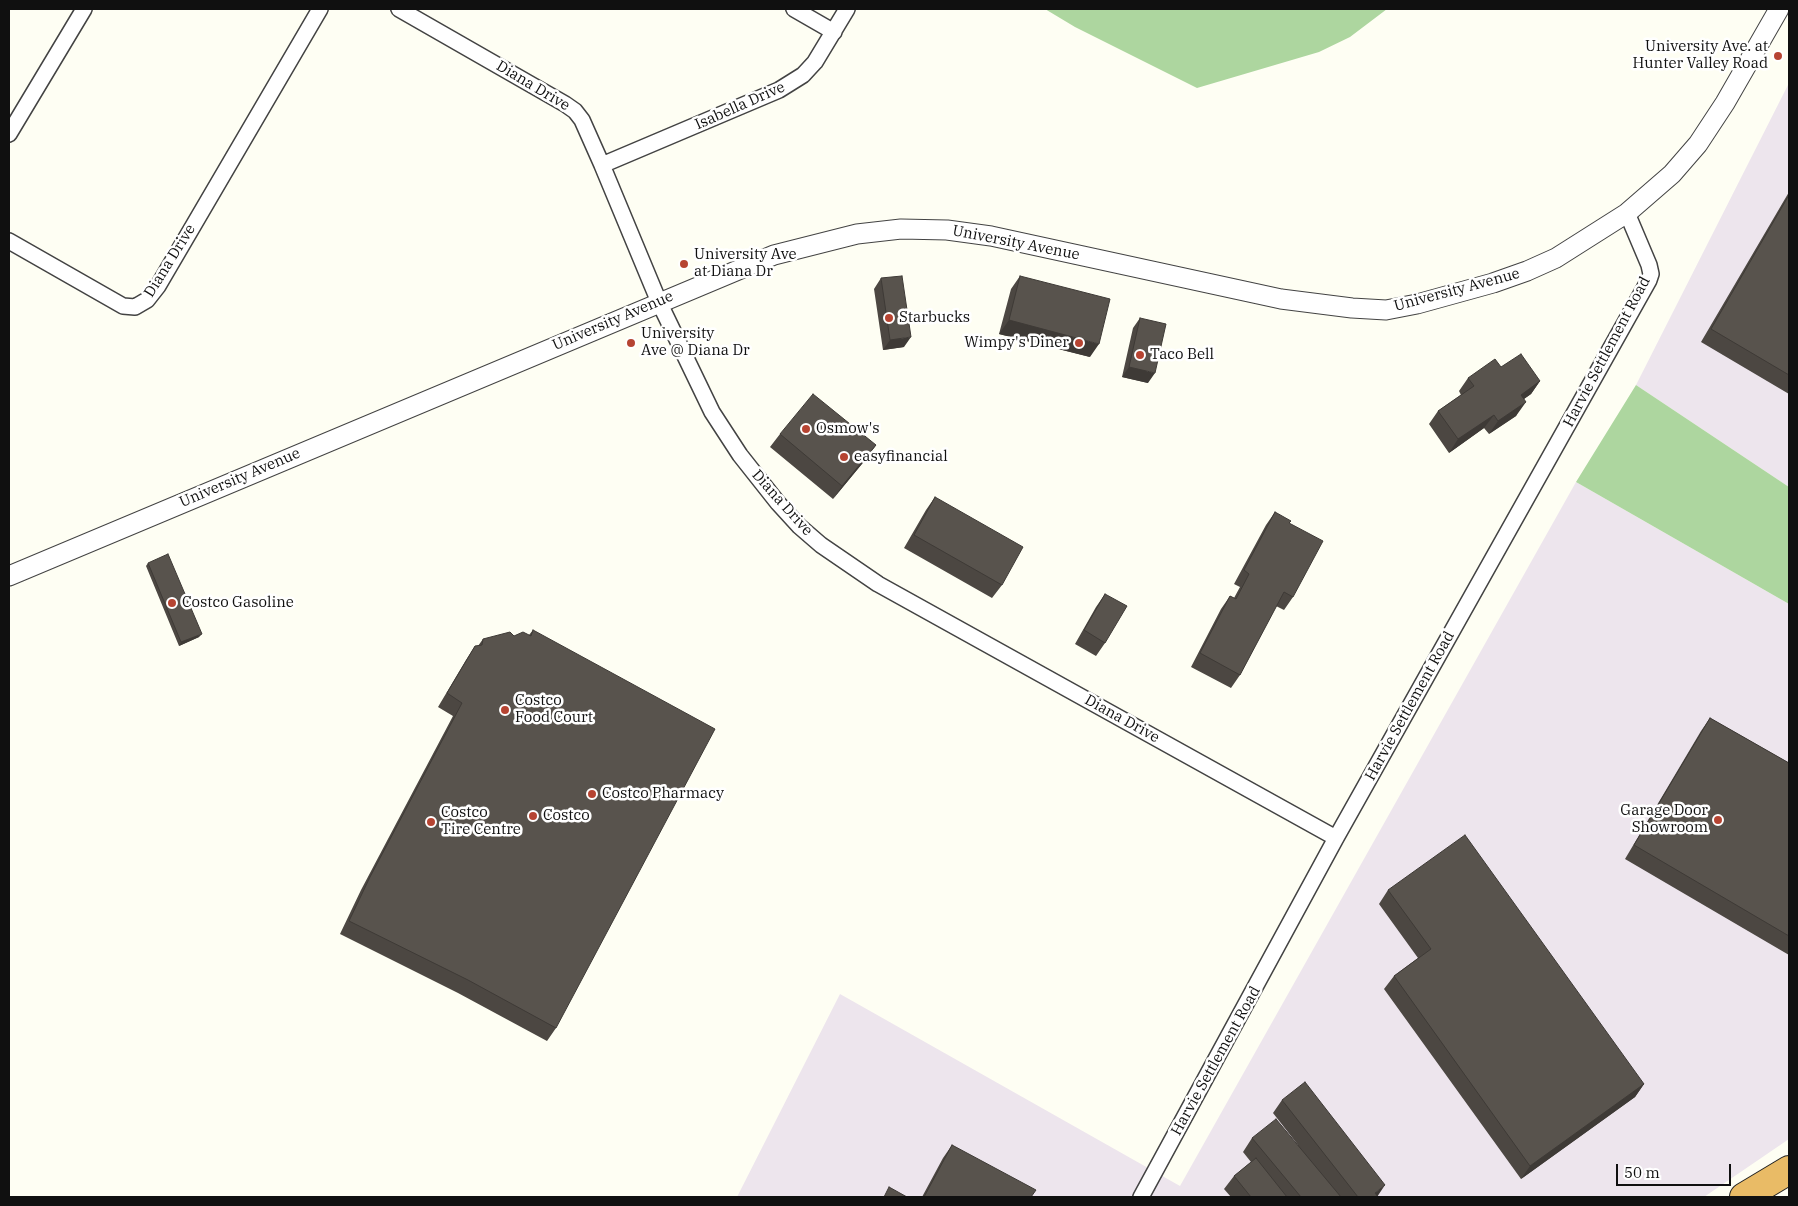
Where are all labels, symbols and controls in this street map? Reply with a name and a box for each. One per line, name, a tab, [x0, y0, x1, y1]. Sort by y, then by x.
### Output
place label: University Ave. at Hunter Valley Road	[1632, 38, 1768, 73]
marker: University Ave. at Hunter Valley Road	[1772, 50, 1784, 62]
street label: Diana Drive	[493, 57, 573, 115]
street label: Isabella Drive	[692, 78, 788, 134]
street label: Diana Drive	[140, 221, 200, 301]
street label: University Avenue	[951, 222, 1081, 264]
place label: University Ave at Diana Dr	[694, 246, 797, 281]
marker: University Ave at Diana Dr	[678, 258, 690, 270]
street label: University Avenue	[1392, 265, 1522, 315]
street label: Harvie Settlement Road	[1560, 274, 1654, 430]
street label: University Avenue	[550, 287, 676, 355]
place label: Starbucks	[899, 309, 970, 327]
marker: Starbucks	[883, 312, 895, 324]
place label: University Ave @ Diana Dr	[641, 325, 750, 360]
place label: Wimpy's Diner	[964, 334, 1069, 352]
marker: University Ave @ Diana Dr	[625, 337, 637, 349]
marker: Wimpy's Diner	[1073, 337, 1085, 349]
place label: Taco Bell	[1150, 346, 1214, 364]
marker: Taco Bell	[1134, 349, 1146, 361]
place label: Osmow's	[816, 420, 880, 438]
marker: Osmow's	[800, 423, 812, 435]
street label: University Avenue	[177, 444, 303, 512]
place label: easyfinancial	[854, 448, 948, 466]
marker: easyfinancial	[838, 451, 850, 463]
street label: Diana Drive	[748, 466, 816, 540]
place label: Costco Gasoline	[182, 594, 294, 612]
marker: Costco Gasoline	[166, 597, 178, 609]
street label: Harvie Settlement Road	[1361, 628, 1459, 784]
street label: Diana Drive	[1082, 691, 1162, 747]
place label: Costco Food Court	[515, 692, 593, 727]
marker: Costco Food Court	[499, 704, 511, 716]
place label: Costco Pharmacy	[602, 785, 724, 803]
marker: Costco Pharmacy	[586, 788, 598, 800]
place label: Garage Door Showroom	[1620, 802, 1708, 837]
place label: Costco Tire Centre	[441, 804, 521, 839]
place label: Costco	[543, 807, 590, 825]
marker: Costco	[527, 810, 539, 822]
marker: Garage Door Showroom	[1712, 814, 1724, 826]
marker: Costco Tire Centre	[425, 816, 437, 828]
street label: Harvie Settlement Road	[1167, 983, 1265, 1139]
scale bar	[1618, 1154, 1733, 1186]
text: 50 m	[1624, 1163, 1660, 1182]

